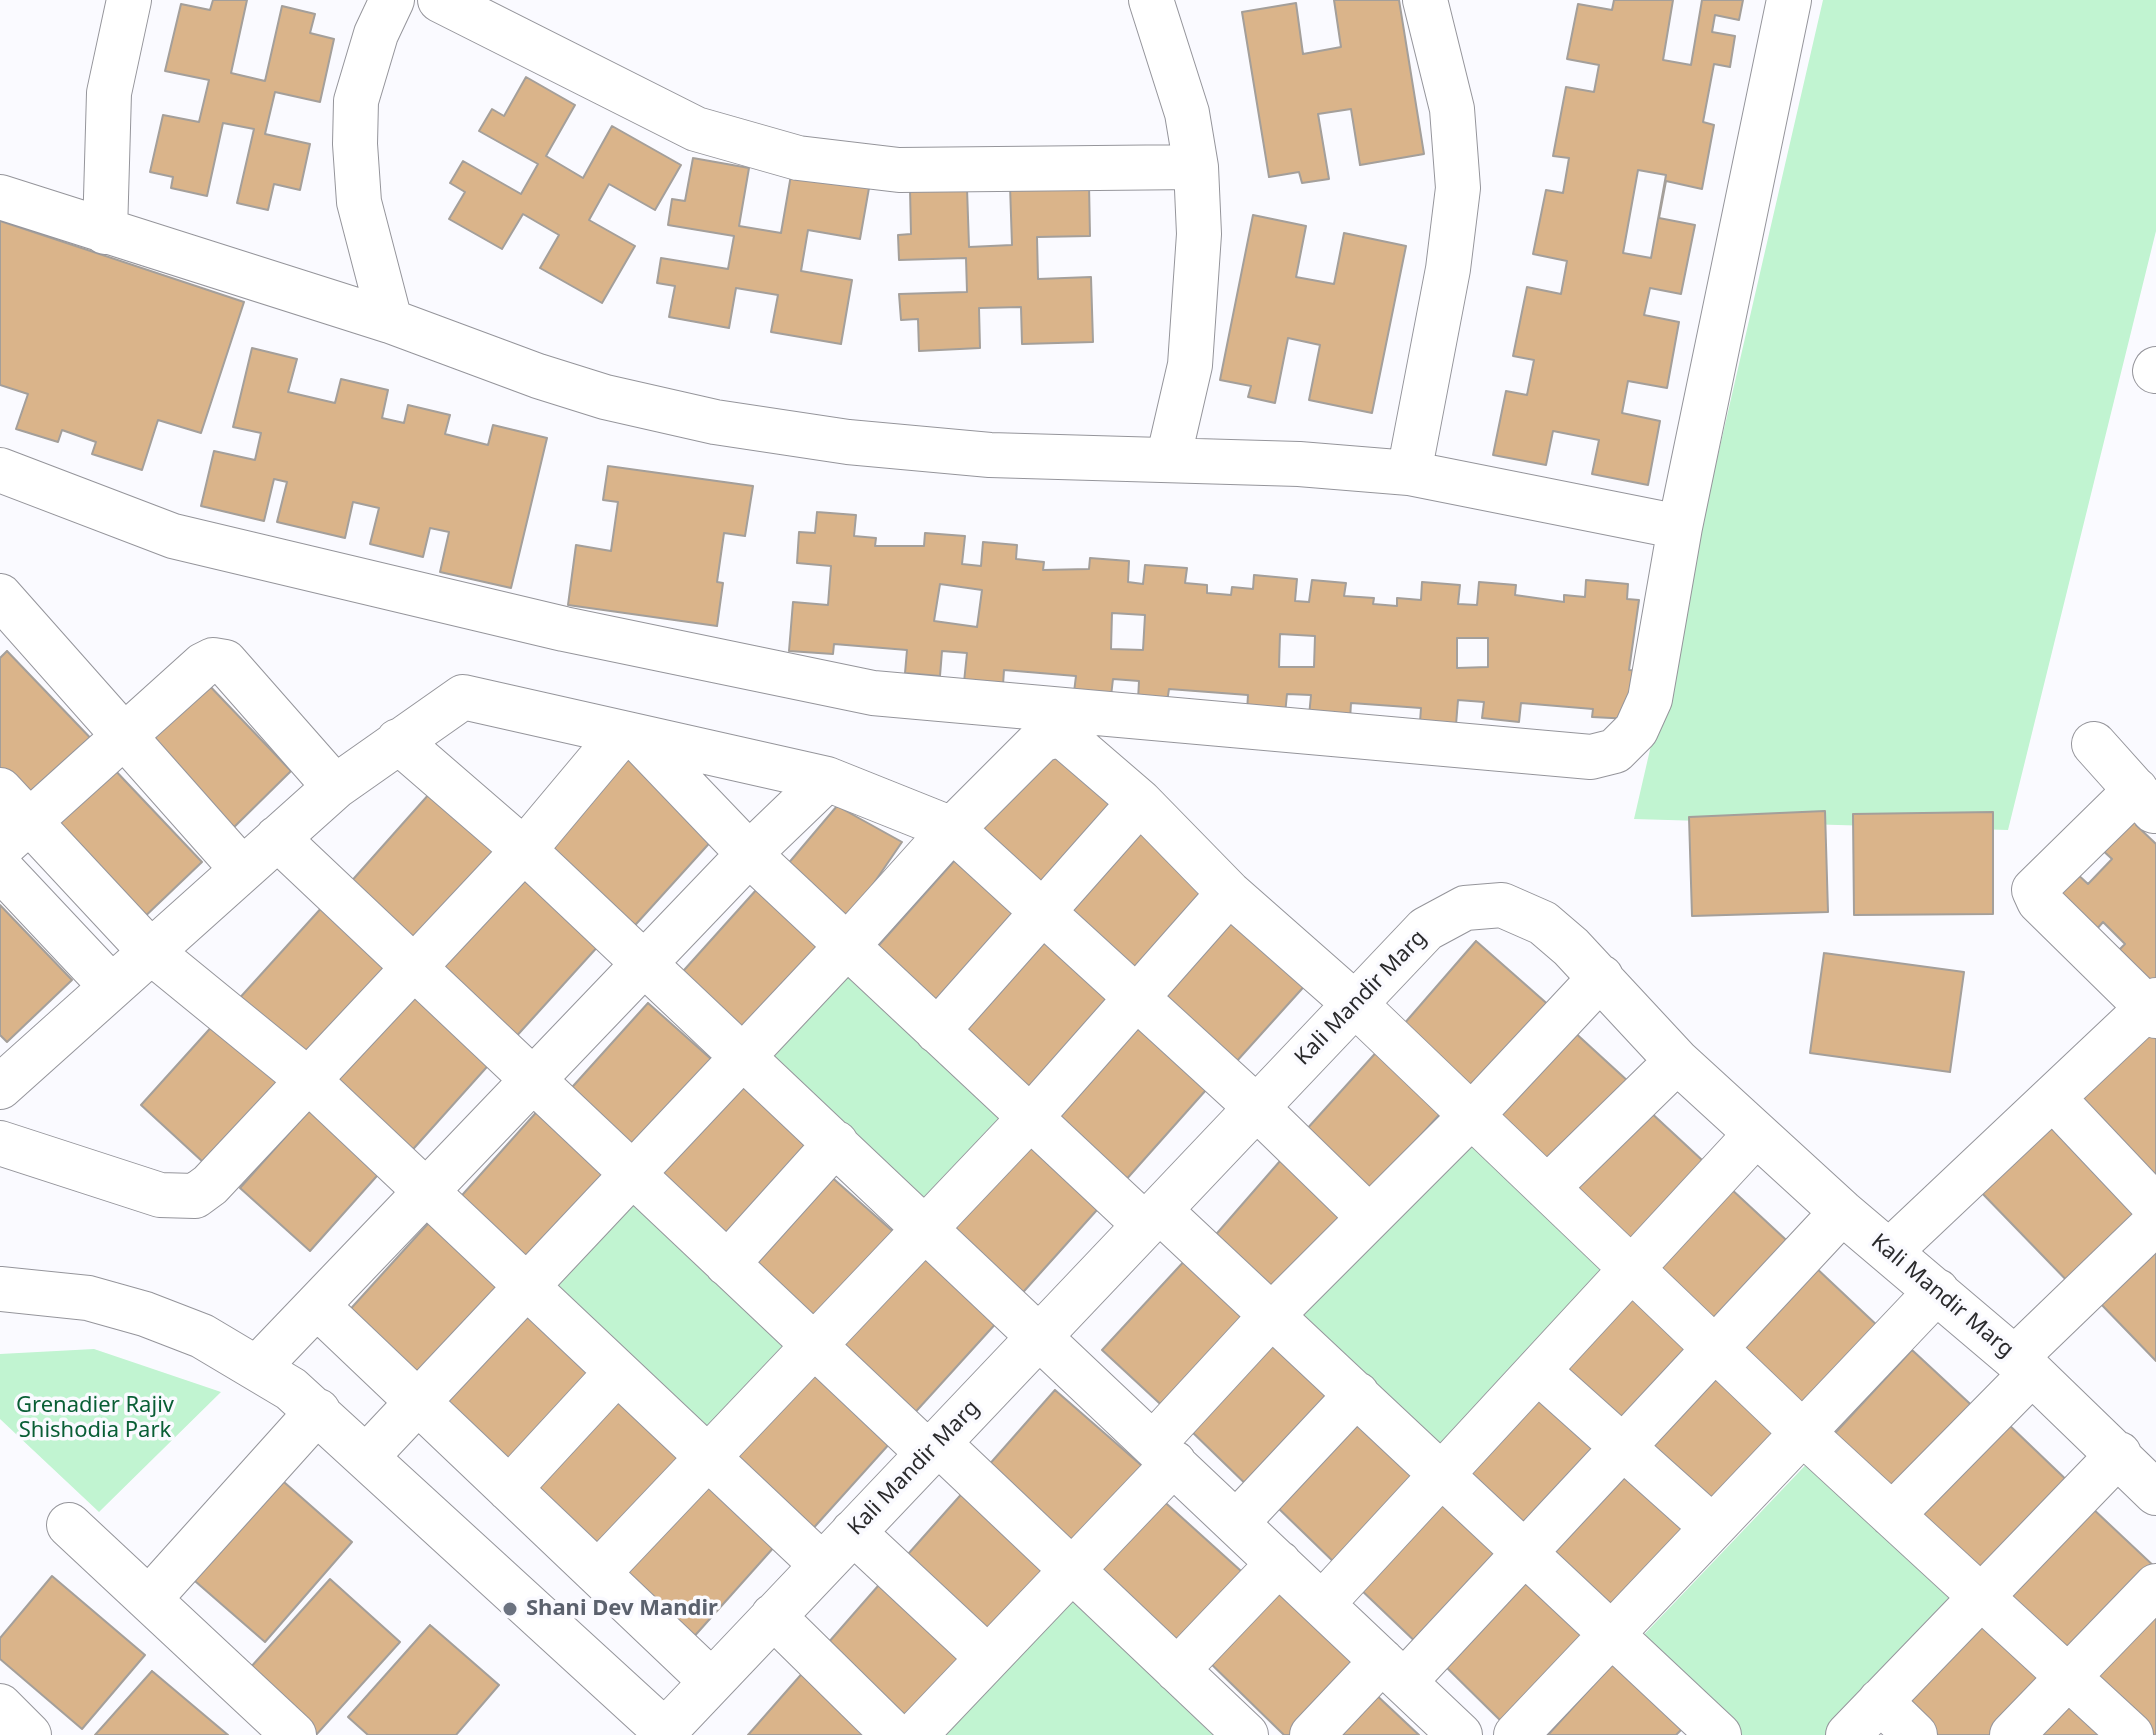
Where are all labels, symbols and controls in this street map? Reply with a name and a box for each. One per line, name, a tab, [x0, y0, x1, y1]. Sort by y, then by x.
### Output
street label: Kali Mandir Marg	[1290, 925, 1432, 1071]
street label: Kali Mandir Marg	[1865, 1229, 2019, 1363]
park label: Grenadier Rajiv Shishodia Park	[16, 1393, 174, 1444]
street label: Kali Mandir Marg	[843, 1395, 985, 1541]
place label: Shani Dev Mandir	[526, 1596, 718, 1622]
marker: Shani Dev Mandir	[501, 1600, 519, 1618]

